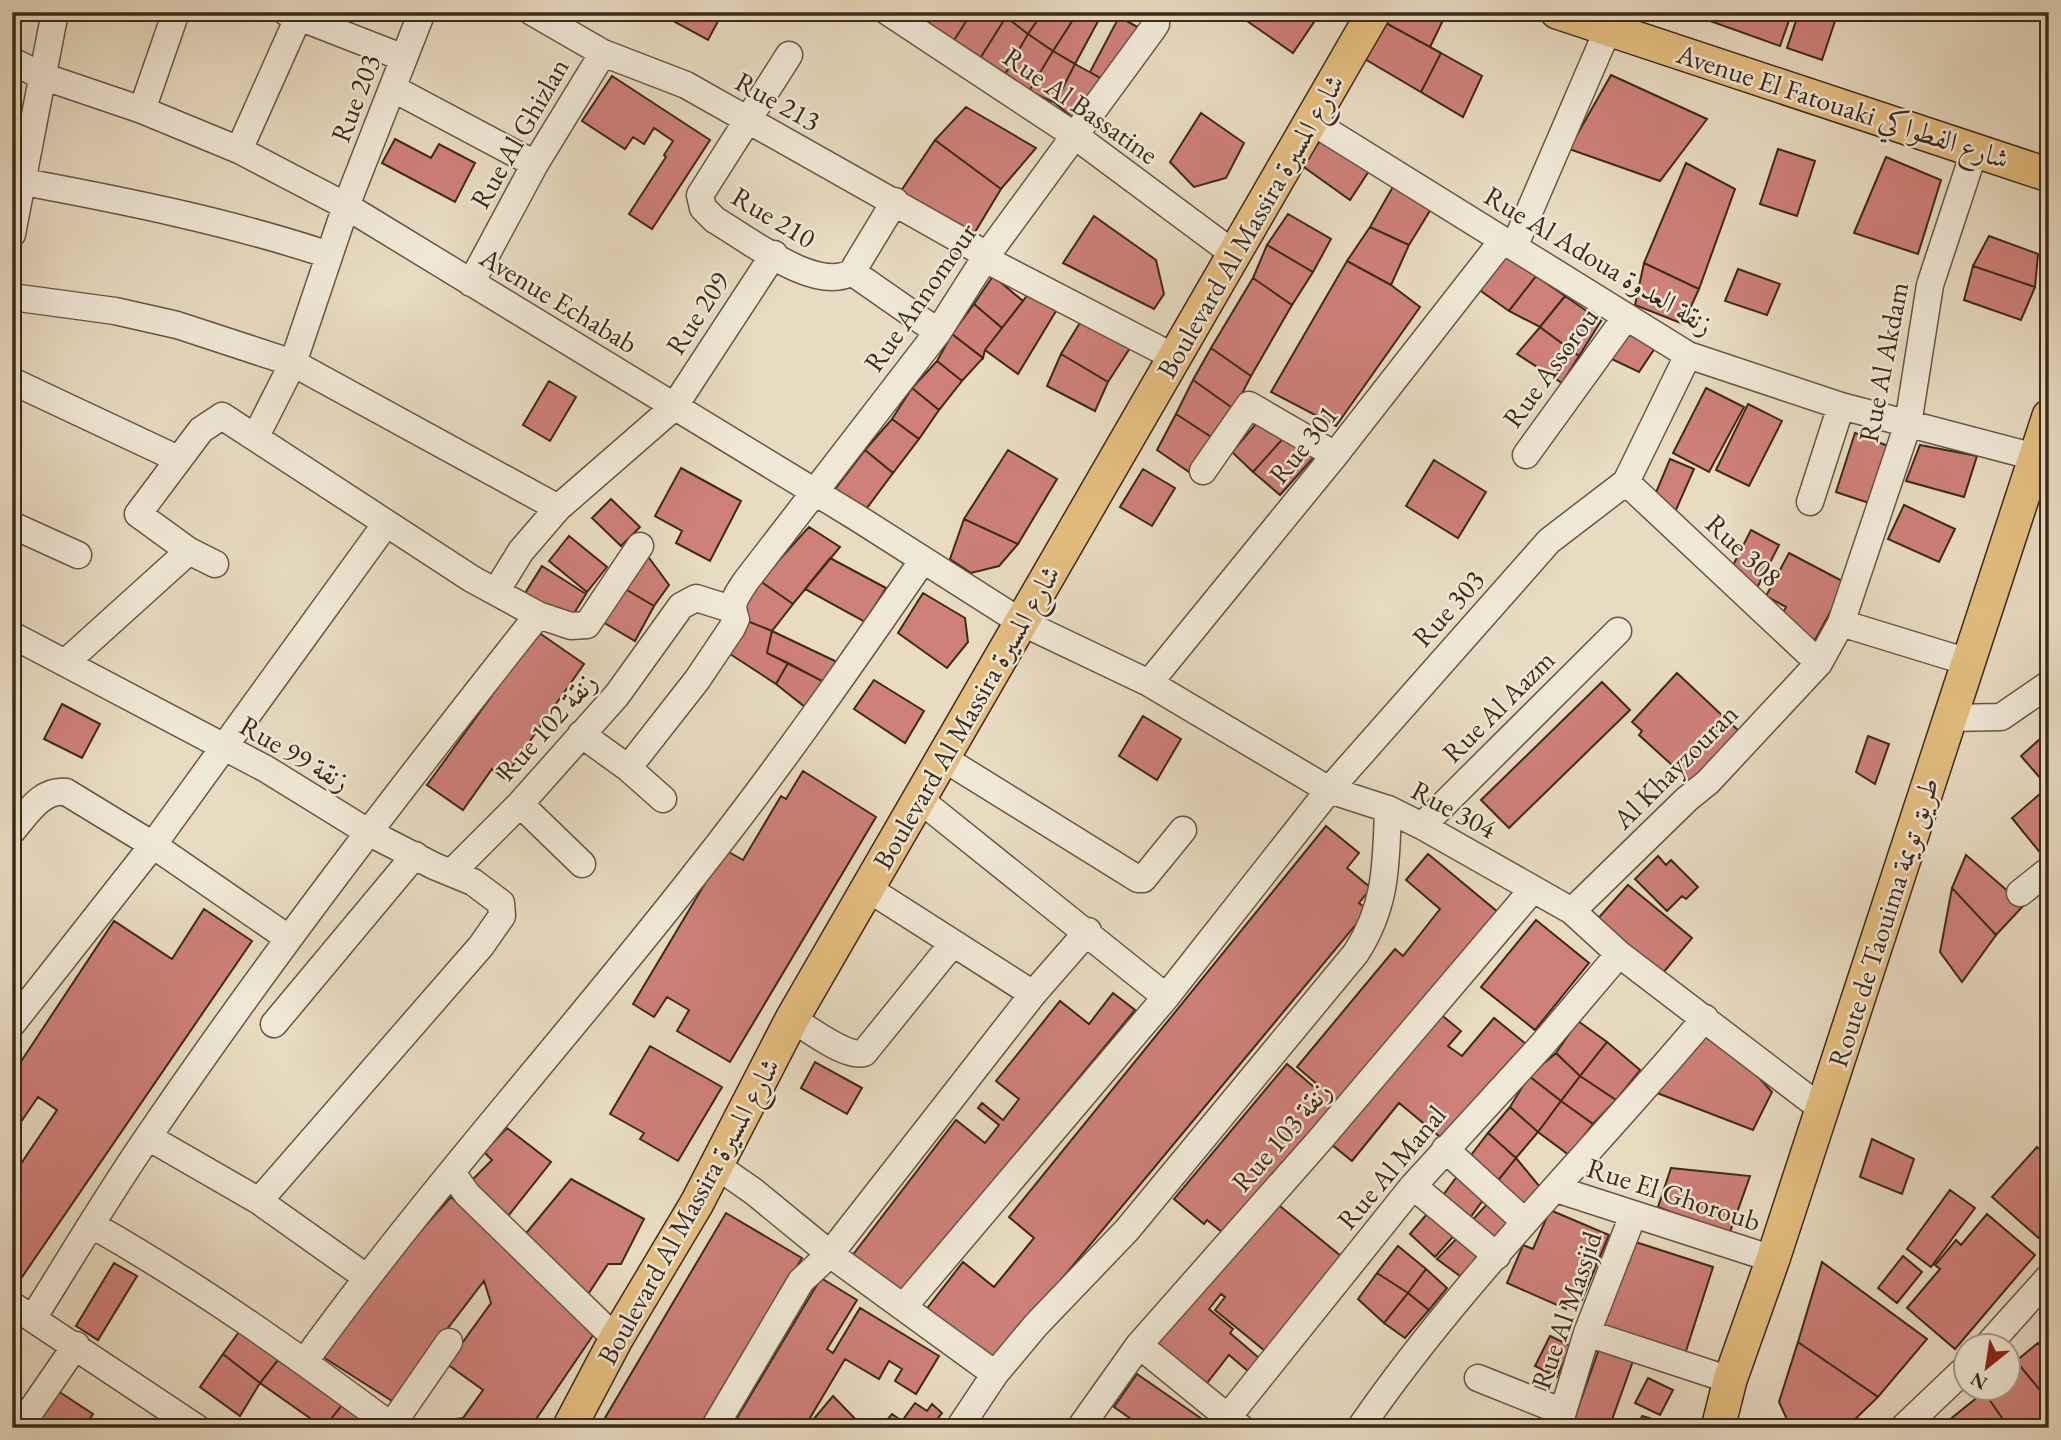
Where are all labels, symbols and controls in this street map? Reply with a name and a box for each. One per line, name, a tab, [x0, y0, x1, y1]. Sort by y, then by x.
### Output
street label: Avenue El Fatouaki شارع الفطواكي	[1669, 35, 2014, 182]
street label: Rue Al Bassatine	[996, 38, 1166, 172]
street label: Rue 203	[322, 49, 388, 147]
street label: Rue Al Ghizlan	[461, 51, 577, 215]
street label: Rue 213	[729, 63, 827, 139]
street label: Boulevard Al Massira شارع المسيرة	[1148, 67, 1357, 388]
street label: Rue Al Adoua زنقة العدوة	[1478, 177, 1720, 343]
street label: Rue 210	[725, 178, 823, 256]
street label: Rue Annomour	[855, 215, 985, 379]
street label: Avenue Echabab	[473, 238, 644, 361]
street label: Rue 209	[657, 265, 737, 361]
street label: Rue Al Akdam	[1850, 279, 1916, 445]
street label: Rue Assorou	[1494, 299, 1606, 434]
street label: Rue 301	[1260, 397, 1346, 491]
street label: Rue 308	[1698, 506, 1790, 594]
street label: Boulevard Al Massira شارع المسيرة	[864, 558, 1073, 879]
street label: Rue 303	[1404, 562, 1492, 654]
street label: Rue Al Aazm	[1434, 642, 1562, 770]
street label: Rue 102 زنقة	[487, 664, 605, 788]
street label: Al Khayzouran	[1604, 696, 1745, 837]
street label: Rue 99 زنقة	[233, 707, 357, 799]
street label: Rue 304	[1405, 772, 1503, 847]
street label: Route de Taouima طريق تويمة	[1819, 773, 1947, 1071]
street label: Boulevard Al Massira شارع المسيرة	[589, 1051, 793, 1374]
street label: Rue 103 زنقة	[1223, 1073, 1339, 1199]
street label: Rue Al Manal	[1329, 1097, 1454, 1237]
street label: Rue El Ghoroub	[1583, 1149, 1765, 1239]
street label: Rue Al Massjid	[1522, 1226, 1610, 1394]
north arrow	[1952, 1332, 2022, 1402]
text: N	[1965, 1366, 1992, 1396]

